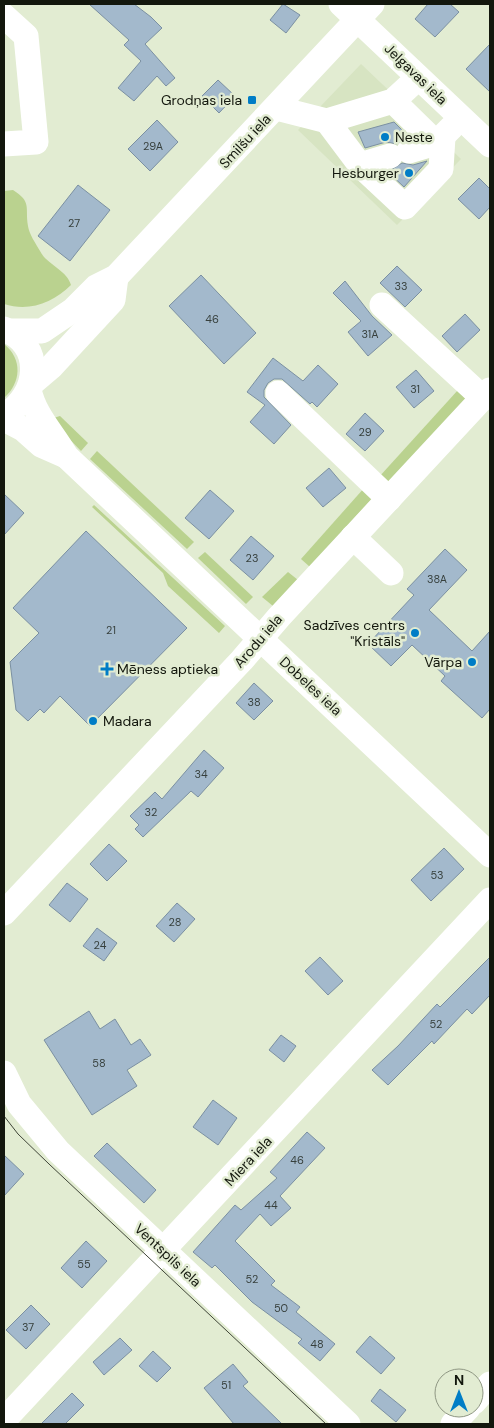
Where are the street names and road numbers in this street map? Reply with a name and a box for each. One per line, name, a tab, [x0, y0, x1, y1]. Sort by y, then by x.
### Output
street label: Jelgavas iela	[381, 39, 451, 109]
street label: Smilšu iela	[215, 110, 275, 172]
street label: Arodu iela	[230, 611, 286, 671]
street label: Dobeles iela	[276, 653, 346, 719]
street label: Miera iela	[220, 1132, 276, 1190]
street label: Ventspils iela	[131, 1219, 205, 1291]

